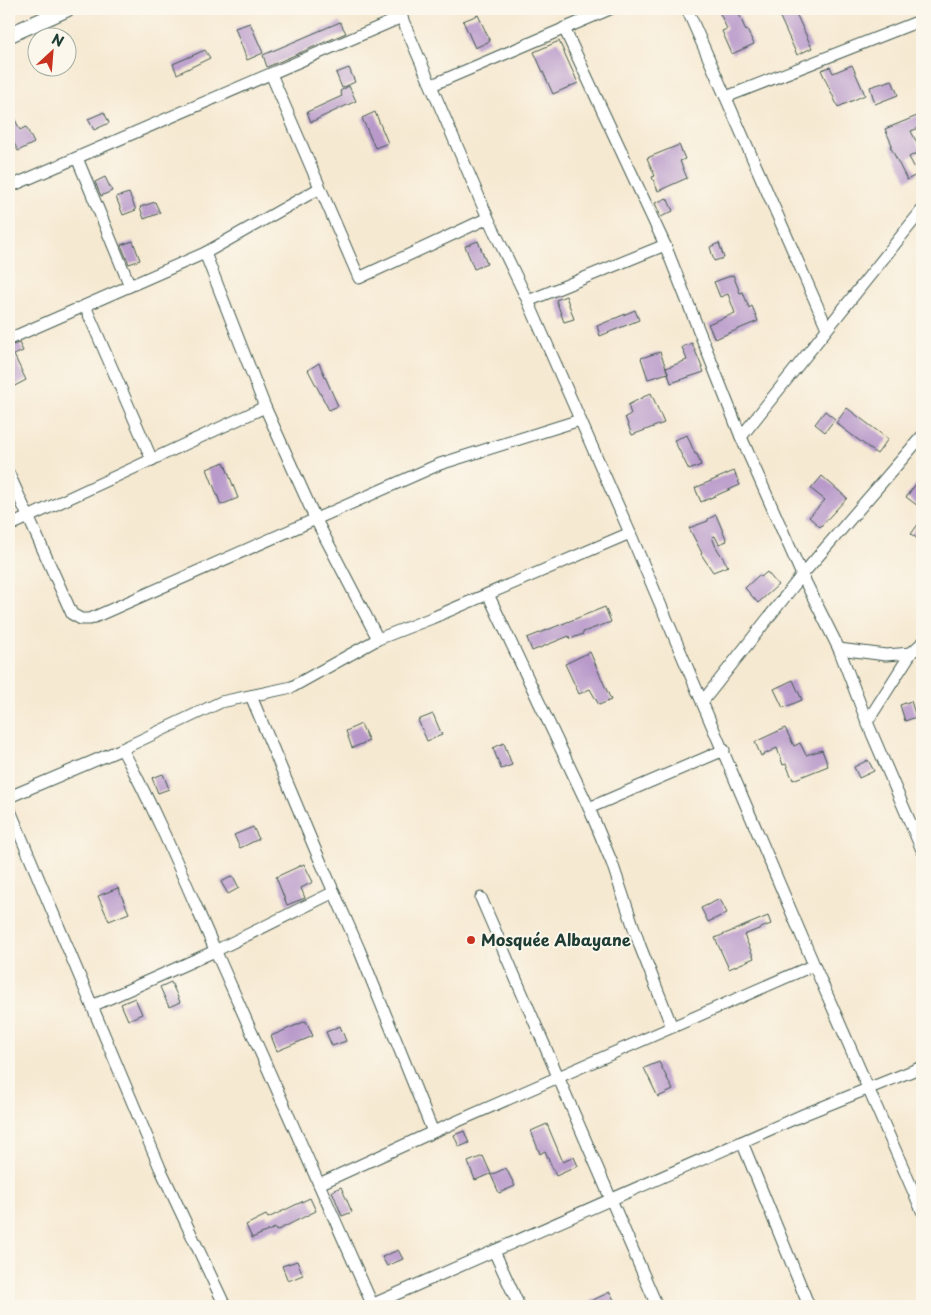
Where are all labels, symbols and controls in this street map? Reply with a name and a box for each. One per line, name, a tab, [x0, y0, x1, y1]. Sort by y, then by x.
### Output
north arrow	[28, 28, 78, 78]
text: N	[48, 28, 68, 52]
place label: Mosquée Albayane	[481, 927, 631, 951]
marker: Mosquée Albayane	[465, 934, 477, 946]

